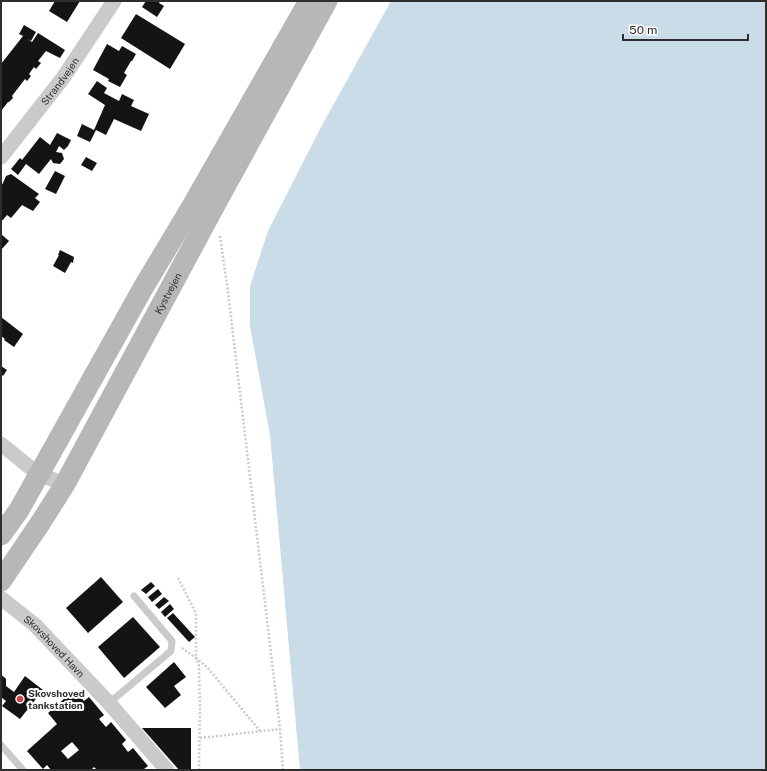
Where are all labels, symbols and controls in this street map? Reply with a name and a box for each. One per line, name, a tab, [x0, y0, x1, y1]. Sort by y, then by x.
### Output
scale bar	[623, 16, 748, 42]
text: 50 m	[629, 23, 657, 37]
street label: Strandvejen	[38, 55, 81, 107]
street label: Kystvejen	[152, 270, 184, 316]
street label: Skovshoved Havn	[22, 613, 87, 680]
place label: Skovshoved tankstation	[28, 687, 85, 711]
marker: Skovshoved tankstation	[15, 694, 25, 704]

